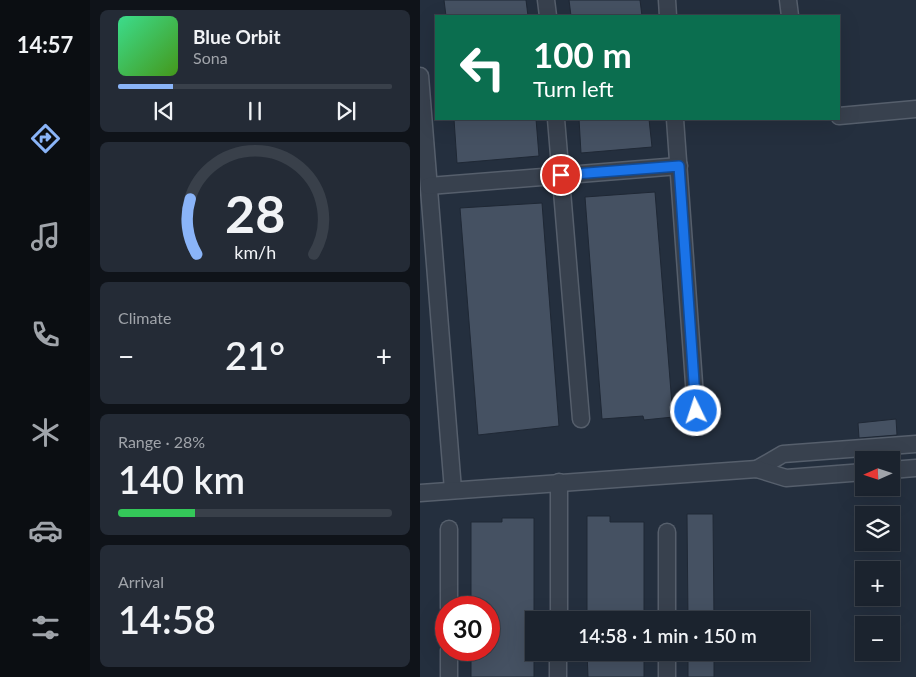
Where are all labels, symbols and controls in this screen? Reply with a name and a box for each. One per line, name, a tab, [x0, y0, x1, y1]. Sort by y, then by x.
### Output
text: Blue Orbit	[193, 25, 281, 48]
text: 14:57	[17, 31, 73, 58]
text: 100 m	[533, 33, 632, 75]
icon: left	[450, 35, 515, 100]
text: Sona	[193, 48, 228, 67]
text: Turn left	[533, 75, 614, 102]
icon: previous	[150, 97, 178, 125]
icon: pause	[241, 97, 269, 125]
icon: next	[332, 97, 360, 125]
icon: directions	[28, 121, 63, 156]
pin	[540, 154, 582, 196]
icon: arrive	[547, 161, 575, 189]
text: 28	[225, 182, 285, 244]
icon: music	[28, 219, 63, 254]
text: km/h	[234, 241, 276, 263]
text: Climate	[118, 308, 171, 327]
icon: phone	[28, 317, 63, 352]
text: 21°	[225, 332, 285, 378]
text: −	[118, 339, 134, 373]
text: +	[376, 339, 392, 373]
position arrow	[669, 384, 721, 436]
icon: climate	[28, 415, 63, 450]
text: Range · 28%	[118, 432, 205, 451]
north arrow	[855, 451, 900, 496]
map controls	[855, 451, 900, 661]
text: 140 km	[118, 456, 245, 502]
button: layers	[855, 506, 900, 551]
icon: car	[28, 513, 63, 548]
button: +	[855, 561, 900, 606]
text: Arrival	[118, 572, 164, 591]
text: 14:58	[118, 596, 216, 642]
speed limit sign: 30	[435, 596, 500, 661]
icon: filters	[28, 610, 63, 645]
button: −	[855, 616, 900, 661]
text: 14:58 · 1 min · 150 m	[578, 624, 757, 647]

